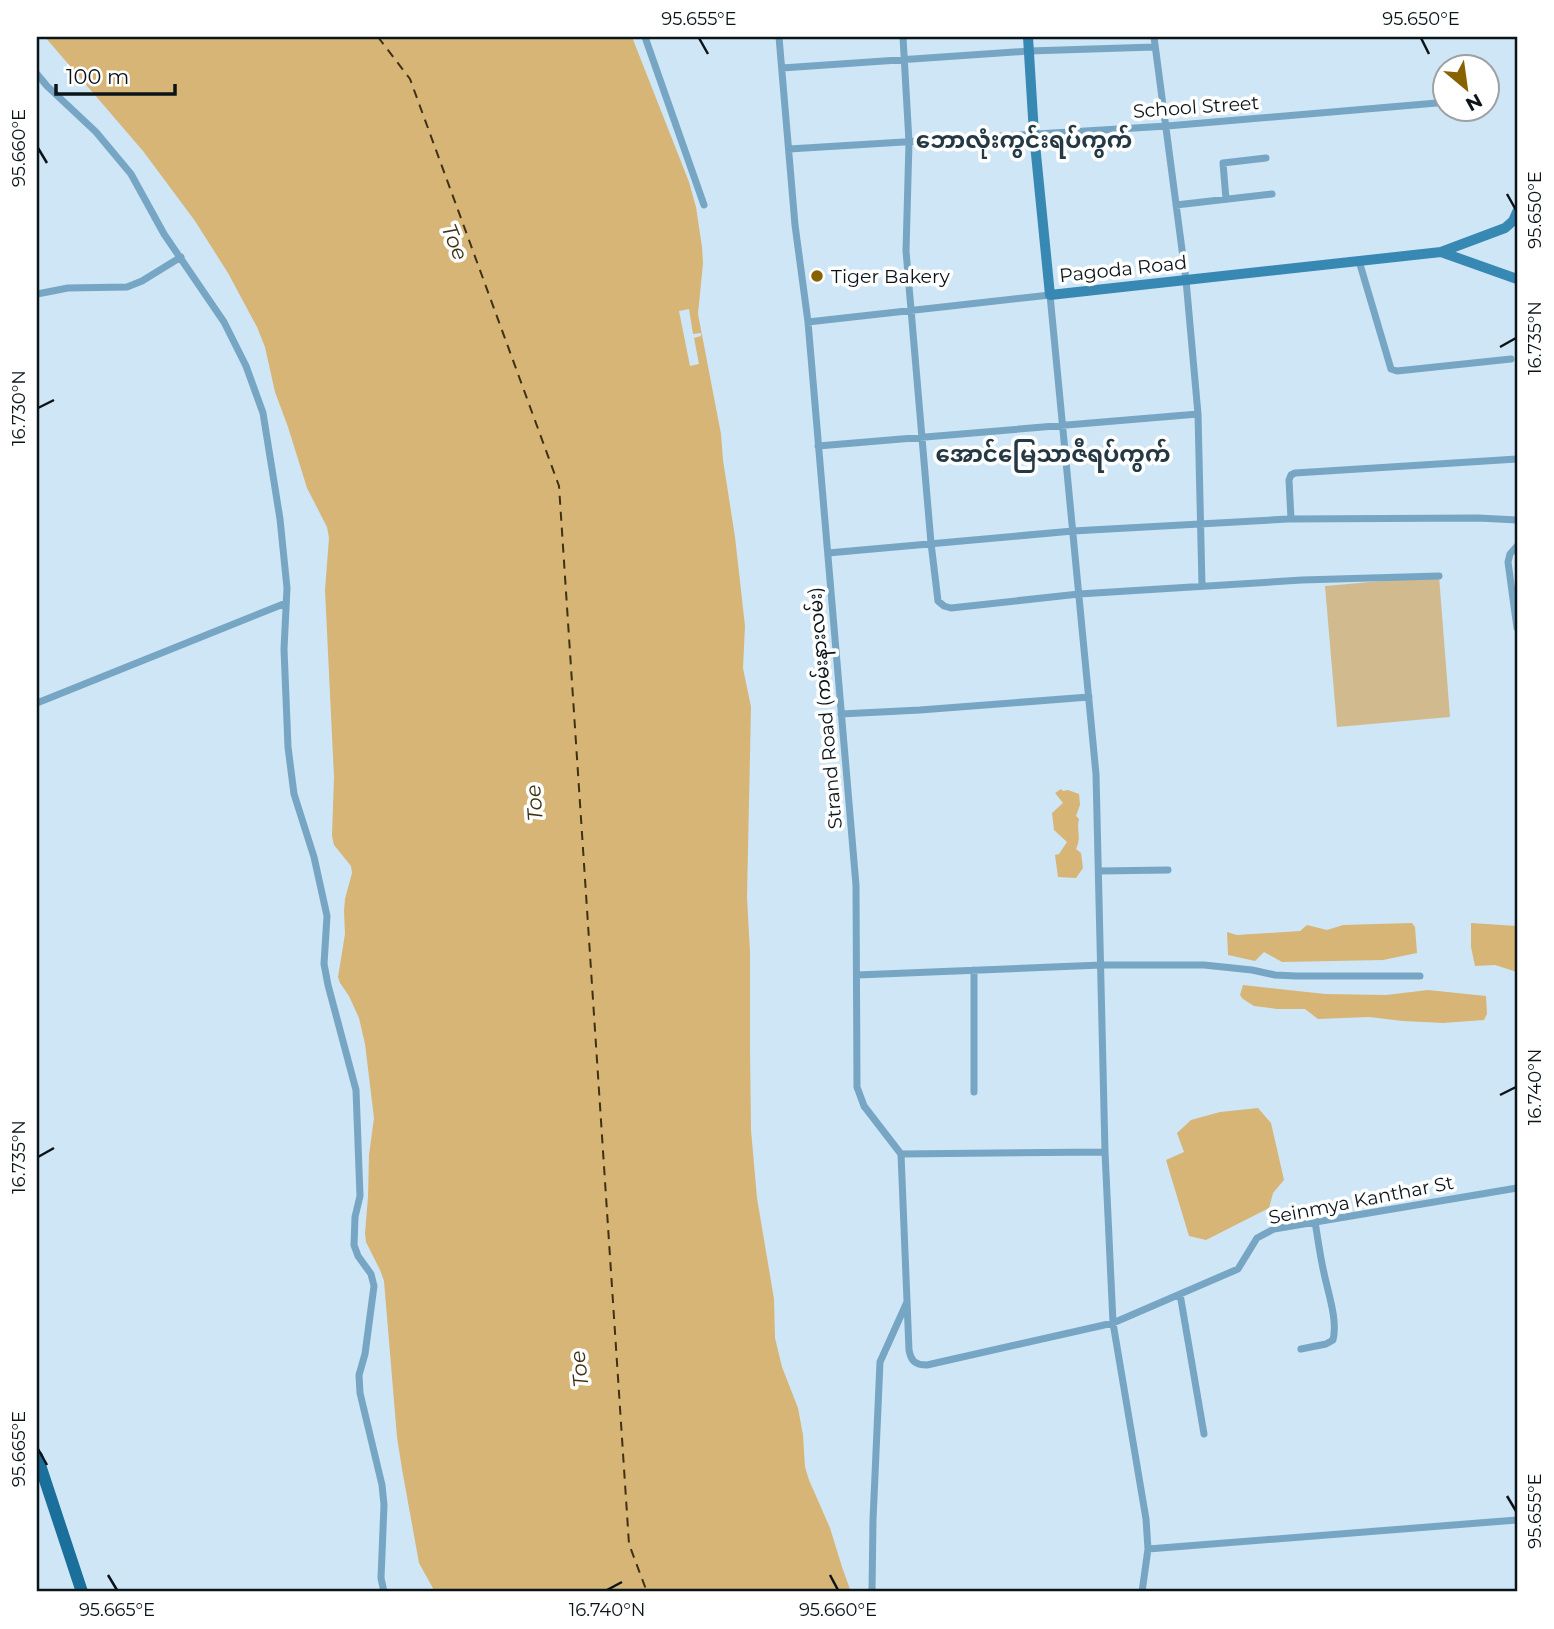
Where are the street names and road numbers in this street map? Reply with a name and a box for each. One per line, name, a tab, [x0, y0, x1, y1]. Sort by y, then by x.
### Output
street label: School Street	[1132, 91, 1260, 123]
street label: Pagoda Road	[1058, 251, 1188, 287]
street label: Strand Road (ကမ်းနားလမ်း)	[800, 586, 851, 830]
street label: Seinmya Kanthar St	[1266, 1171, 1456, 1229]

